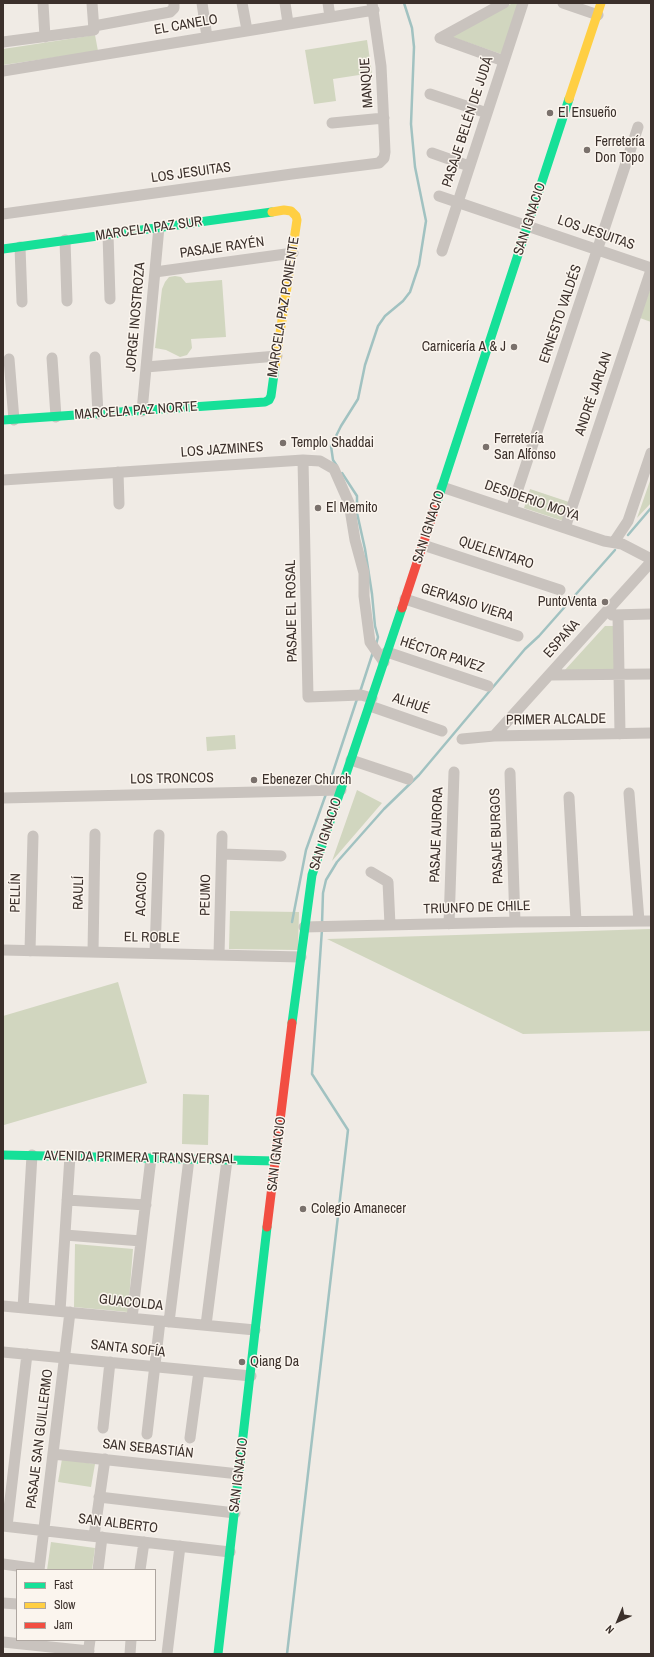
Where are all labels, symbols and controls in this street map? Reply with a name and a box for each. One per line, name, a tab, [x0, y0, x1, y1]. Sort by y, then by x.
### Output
street label: EL CANELO	[153, 11, 219, 39]
street label: PASAJE BELÉN DE JUDÁ	[439, 55, 497, 189]
street label: MANQUE	[357, 57, 377, 109]
place label: El Ensueño	[558, 105, 617, 121]
marker: El Ensueño	[545, 108, 555, 118]
place label: Ferretería Don Topo	[595, 134, 645, 166]
marker: Ferretería Don Topo	[582, 145, 592, 155]
street label: LOS JESUITAS	[150, 159, 232, 187]
street label: SAN IGNACIO	[510, 181, 550, 257]
street label: LOS JESUITAS	[555, 212, 637, 254]
street label: MARCELA PAZ SUR	[95, 213, 203, 245]
street label: PASAJE RAYÉN	[179, 234, 265, 262]
street label: MARCELA PAZ PONIENTE	[265, 236, 303, 378]
street label: JORGE INOSTROZA	[123, 262, 149, 372]
street label: ERNESTO VALDÉS	[536, 263, 586, 365]
place label: Carnicería A & J	[422, 339, 506, 355]
marker: Carnicería A & J	[509, 342, 519, 352]
street label: ANDRÉ JARLAN	[572, 350, 616, 438]
street label: MARCELA PAZ NORTE	[74, 398, 198, 424]
place label: Ferretería San Alfonso	[494, 431, 556, 464]
place label: Templo Shaddai	[291, 435, 374, 451]
marker: Templo Shaddai	[278, 438, 288, 448]
street label: LOS JAZMINES	[180, 439, 264, 461]
marker: Ferretería San Alfonso	[481, 442, 491, 452]
street label: DESIDERIO MOYA	[482, 477, 582, 525]
street label: SAN IGNACIO	[409, 489, 449, 565]
place label: El Memito	[326, 500, 378, 516]
marker: El Memito	[313, 503, 323, 513]
street label: QUELENTARO	[456, 533, 536, 573]
street label: PASAJE EL ROSAL	[283, 560, 301, 662]
street label: GERVASIO VIERA	[418, 580, 516, 626]
place label: PuntoVenta	[538, 594, 597, 610]
marker: PuntoVenta	[600, 597, 610, 607]
street label: ESPAÑA	[540, 616, 584, 662]
street label: HÉCTOR PAVEZ	[398, 634, 486, 676]
street label: ALHUÉ	[390, 690, 432, 718]
street label: PRIMER ALCALDE	[506, 711, 606, 729]
street label: LOS TRONCOS	[130, 770, 214, 788]
place label: Ebenezer Church	[262, 772, 351, 788]
marker: Ebenezer Church	[249, 775, 259, 785]
street label: PASAJE AURORA	[427, 787, 447, 883]
street label: PASAJE BURGOS	[487, 788, 507, 884]
street label: SAN IGNACIO	[306, 796, 346, 872]
street label: ACACIO	[133, 872, 151, 916]
street label: PELLÍN	[7, 873, 25, 913]
street label: PEUMO	[197, 874, 215, 916]
street label: RAULÍ	[70, 876, 88, 910]
street label: TRIUNFO DE CHILE	[423, 898, 531, 918]
street label: EL ROBLE	[124, 929, 180, 947]
street label: SAN IGNACIO	[264, 1116, 290, 1192]
street label: AVENIDA PRIMERA TRANSVERSAL	[44, 1148, 236, 1168]
place label: Colegio Amanecer	[311, 1201, 406, 1217]
marker: Colegio Amanecer	[298, 1204, 308, 1214]
street label: GUACOLDA	[98, 1291, 164, 1315]
street label: SANTA SOFÍA	[90, 1337, 166, 1361]
place label: Qiang Da	[250, 1354, 299, 1370]
marker: Qiang Da	[237, 1357, 247, 1367]
street label: PASAJE SAN GUILLERMO	[23, 1368, 57, 1510]
street label: SAN SEBASTIÁN	[102, 1436, 194, 1462]
street label: SAN IGNACIO	[226, 1437, 252, 1513]
street label: SAN ALBERTO	[77, 1511, 159, 1537]
legend	[16, 1569, 156, 1641]
text: Fast	[54, 1577, 73, 1593]
text: Slow	[54, 1597, 75, 1613]
north arrow	[598, 1601, 638, 1641]
text: Jam	[54, 1617, 73, 1633]
text: N	[602, 1622, 617, 1637]

